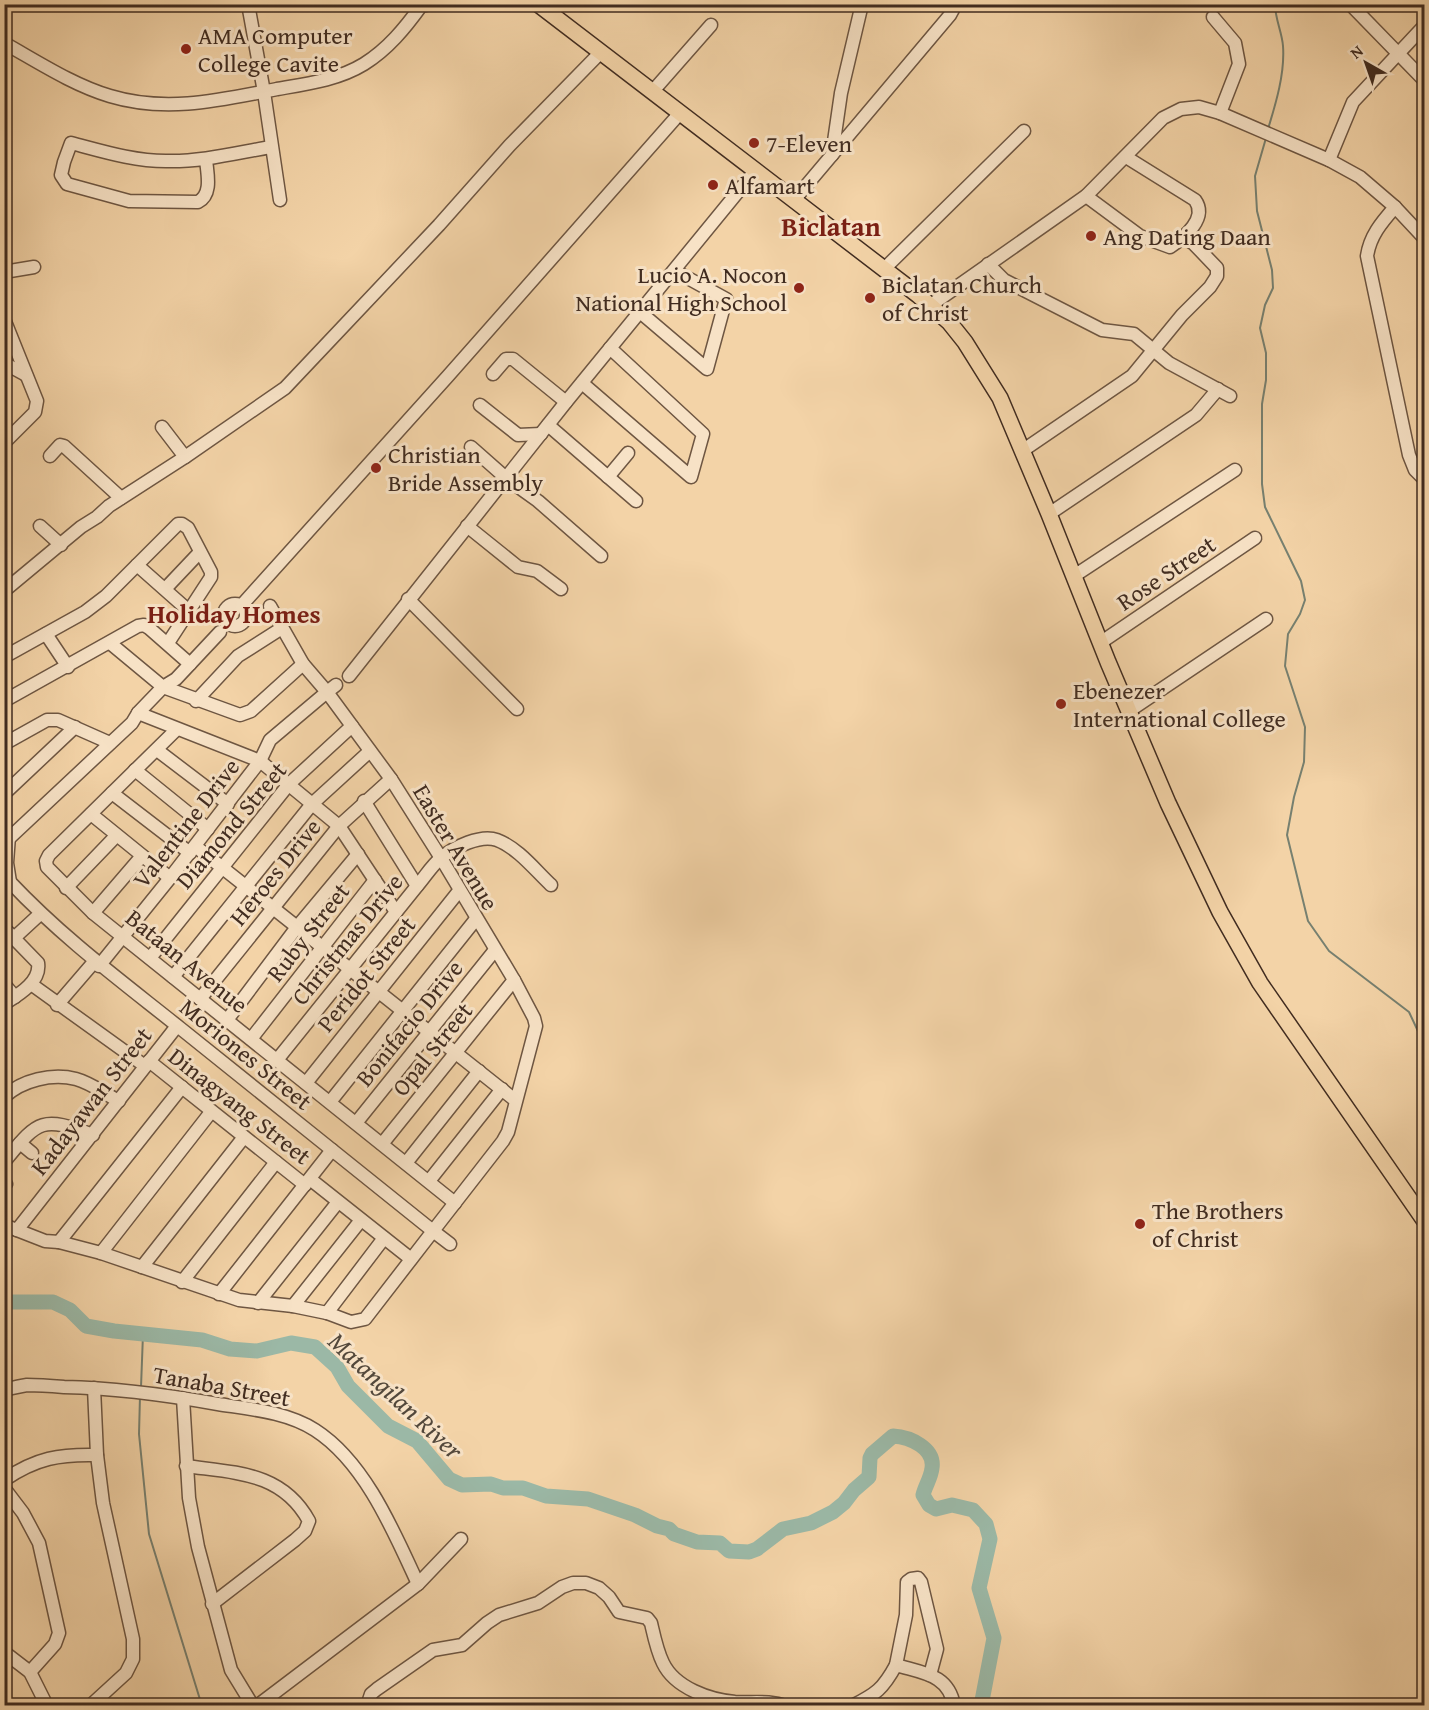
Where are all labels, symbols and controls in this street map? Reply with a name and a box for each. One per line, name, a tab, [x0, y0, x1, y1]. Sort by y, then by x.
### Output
place label: AMA Computer College Cavite	[198, 18, 353, 81]
north arrow	[1336, 33, 1396, 93]
text: N	[1345, 39, 1368, 64]
marker: AMA Computer College Cavite	[179, 42, 193, 56]
place label: 7-Eleven	[766, 126, 853, 161]
marker: 7-Eleven	[747, 136, 761, 150]
place label: Alfamart	[725, 168, 815, 203]
marker: Alfamart	[706, 178, 720, 192]
district label: Biclatan	[781, 206, 881, 246]
place label: Ang Dating Daan	[1103, 219, 1271, 254]
marker: Ang Dating Daan	[1084, 229, 1098, 243]
place label: Lucio A. Nocon National High School	[576, 257, 788, 320]
place label: Biclatan Church of Christ	[882, 267, 1043, 330]
marker: Lucio A. Nocon National High School	[792, 281, 806, 295]
marker: Biclatan Church of Christ	[863, 291, 877, 305]
place label: Christian Bride Assembly	[388, 437, 543, 500]
marker: Christian Bride Assembly	[369, 461, 383, 475]
street label: Rose Street	[1109, 527, 1223, 619]
district label: Holiday Homes	[147, 594, 321, 633]
place label: Ebenezer International College	[1073, 673, 1286, 736]
marker: Ebenezer International College	[1054, 697, 1068, 711]
street label: Valentine Drive	[124, 751, 248, 895]
street label: Diamond Street	[167, 753, 295, 896]
street label: Easter Avenue	[405, 777, 507, 917]
street label: Heroes Drive	[221, 811, 329, 933]
street label: Christmas Drive	[283, 866, 411, 1012]
street label: Ruby Street	[258, 875, 358, 989]
street label: Bataan Avenue	[118, 901, 256, 1021]
street label: Peridot Street	[308, 908, 424, 1040]
street label: Bonifacio Drive	[347, 952, 471, 1094]
street label: Moriones Street	[172, 990, 320, 1119]
street label: Opal Street	[383, 994, 481, 1103]
street label: Kadayawan Street	[22, 1019, 160, 1183]
street label: Dinagyang Street	[161, 1039, 319, 1173]
place label: The Brothers of Christ	[1152, 1193, 1283, 1256]
marker: The Brothers of Christ	[1133, 1217, 1147, 1231]
water label: Matangilan River	[320, 1322, 473, 1469]
street label: Tanaba Street	[151, 1357, 294, 1415]

